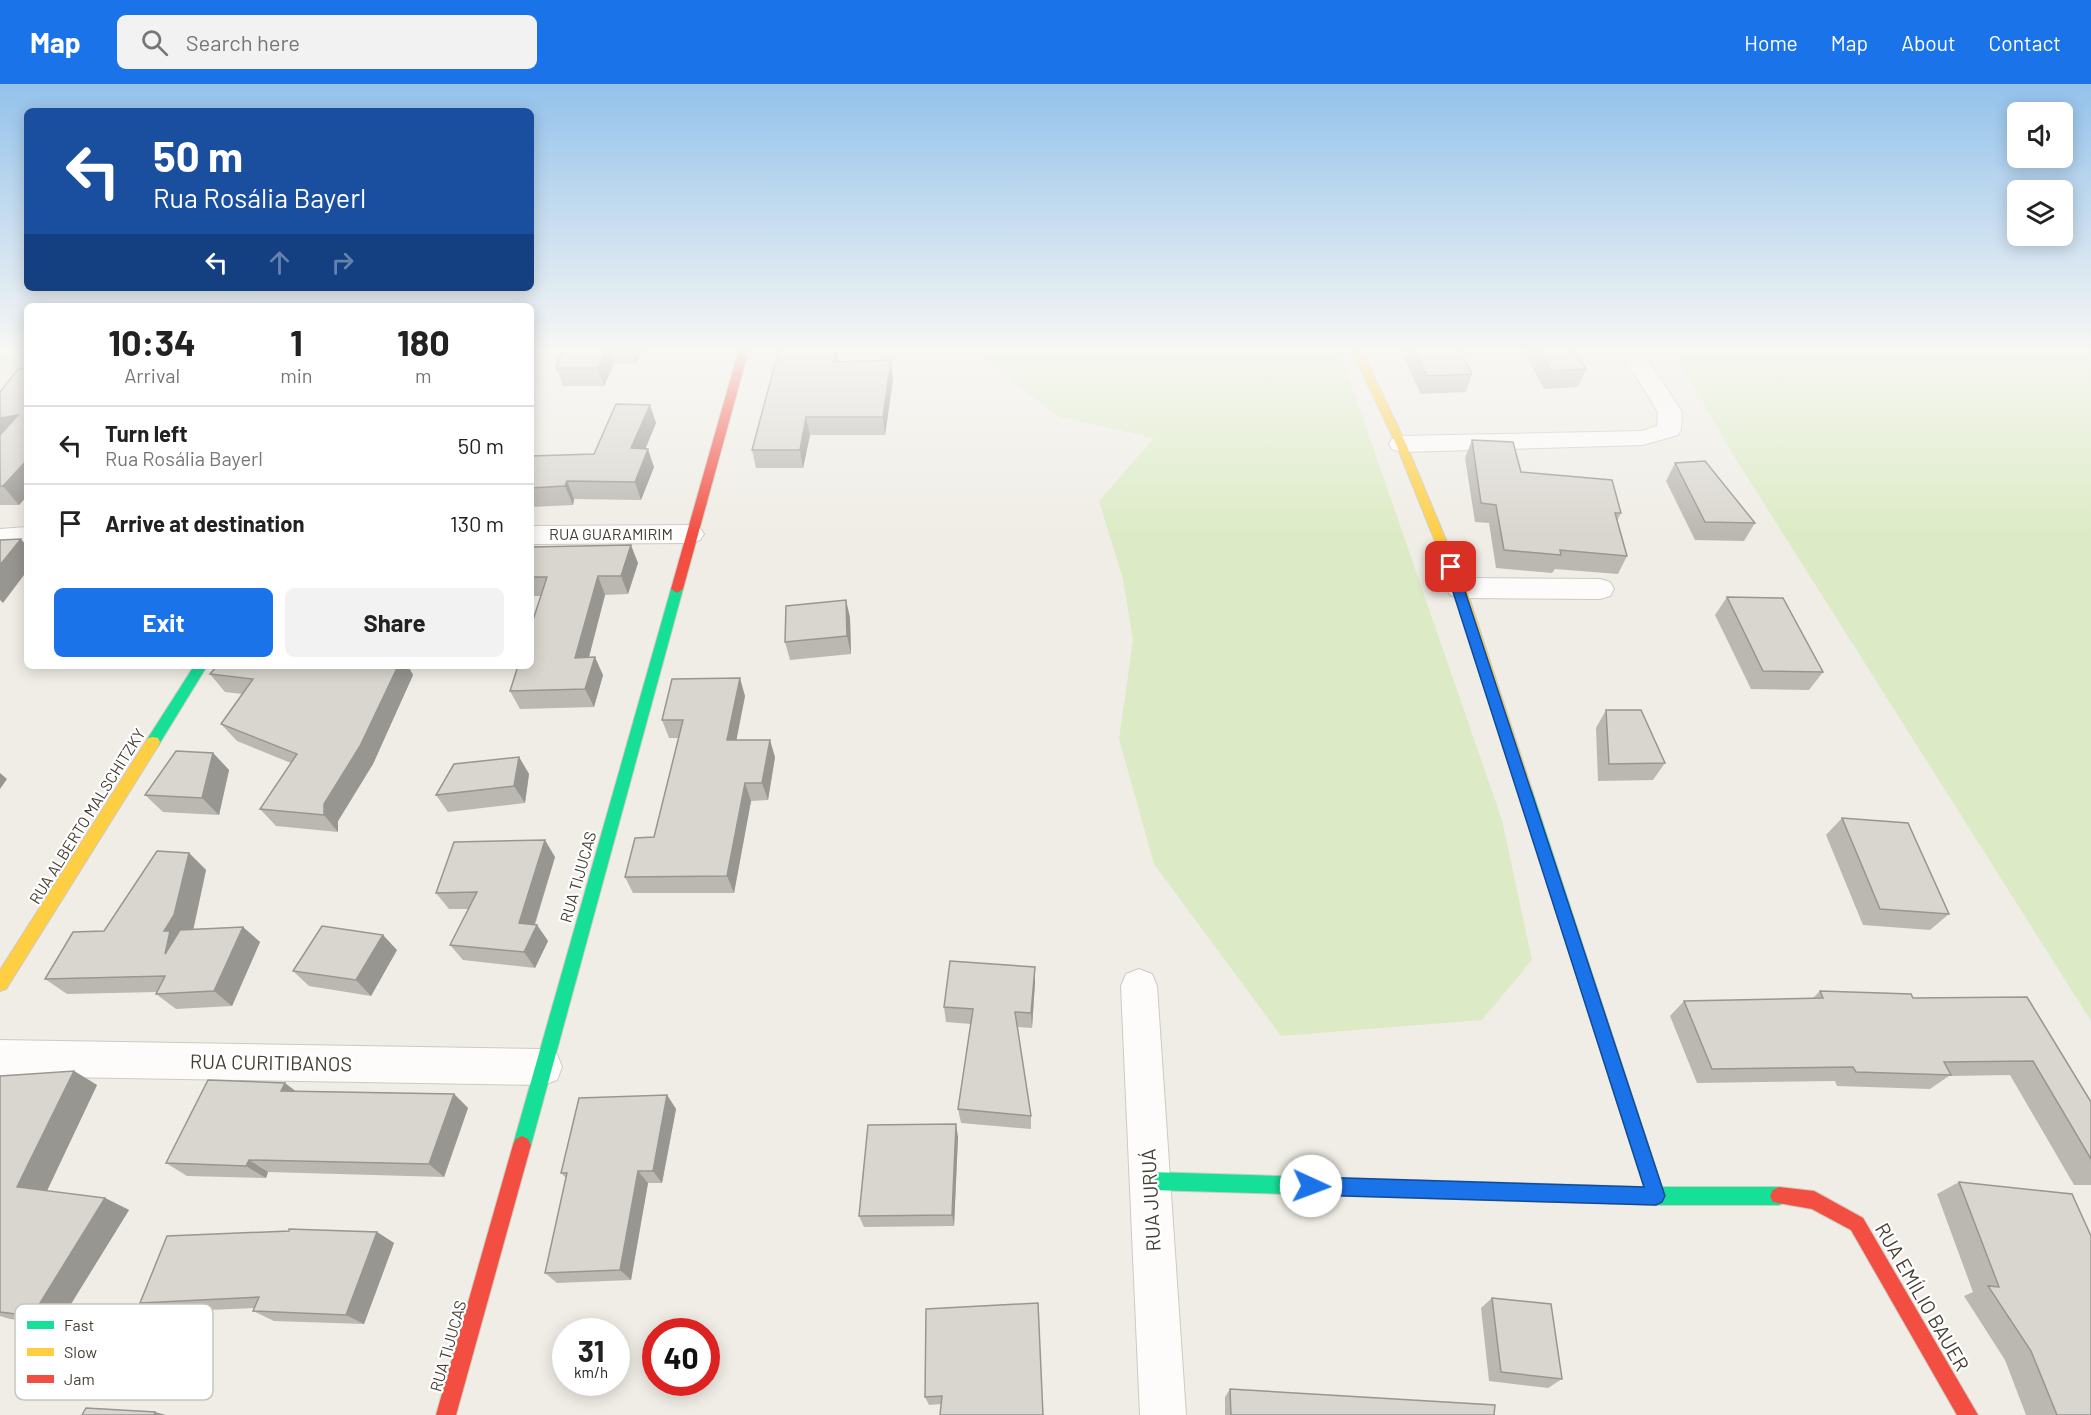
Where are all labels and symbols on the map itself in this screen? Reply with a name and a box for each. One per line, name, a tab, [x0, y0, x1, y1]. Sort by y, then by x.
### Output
street label: RUA GUARAMIRIM	[549, 524, 673, 543]
pin	[1425, 541, 1476, 592]
street label: RUA ALBERTO MALSCHITZKY	[25, 724, 149, 907]
street label: RUA TIJUCAS	[555, 829, 600, 925]
street label: RUA CURITIBANOS	[190, 1049, 352, 1075]
street label: RUA JURUÁ	[1135, 1148, 1165, 1252]
position arrow	[1279, 1154, 1343, 1218]
street label: RUA EMÍLIO BAUER	[1871, 1218, 1975, 1375]
street label: RUA TIJUCAS	[425, 1298, 470, 1394]
legend	[15, 1304, 213, 1400]
text: Fast	[64, 1315, 94, 1334]
speed limit sign: 40	[642, 1318, 720, 1396]
text: Slow	[64, 1342, 97, 1361]
text: Jam	[64, 1369, 95, 1388]

